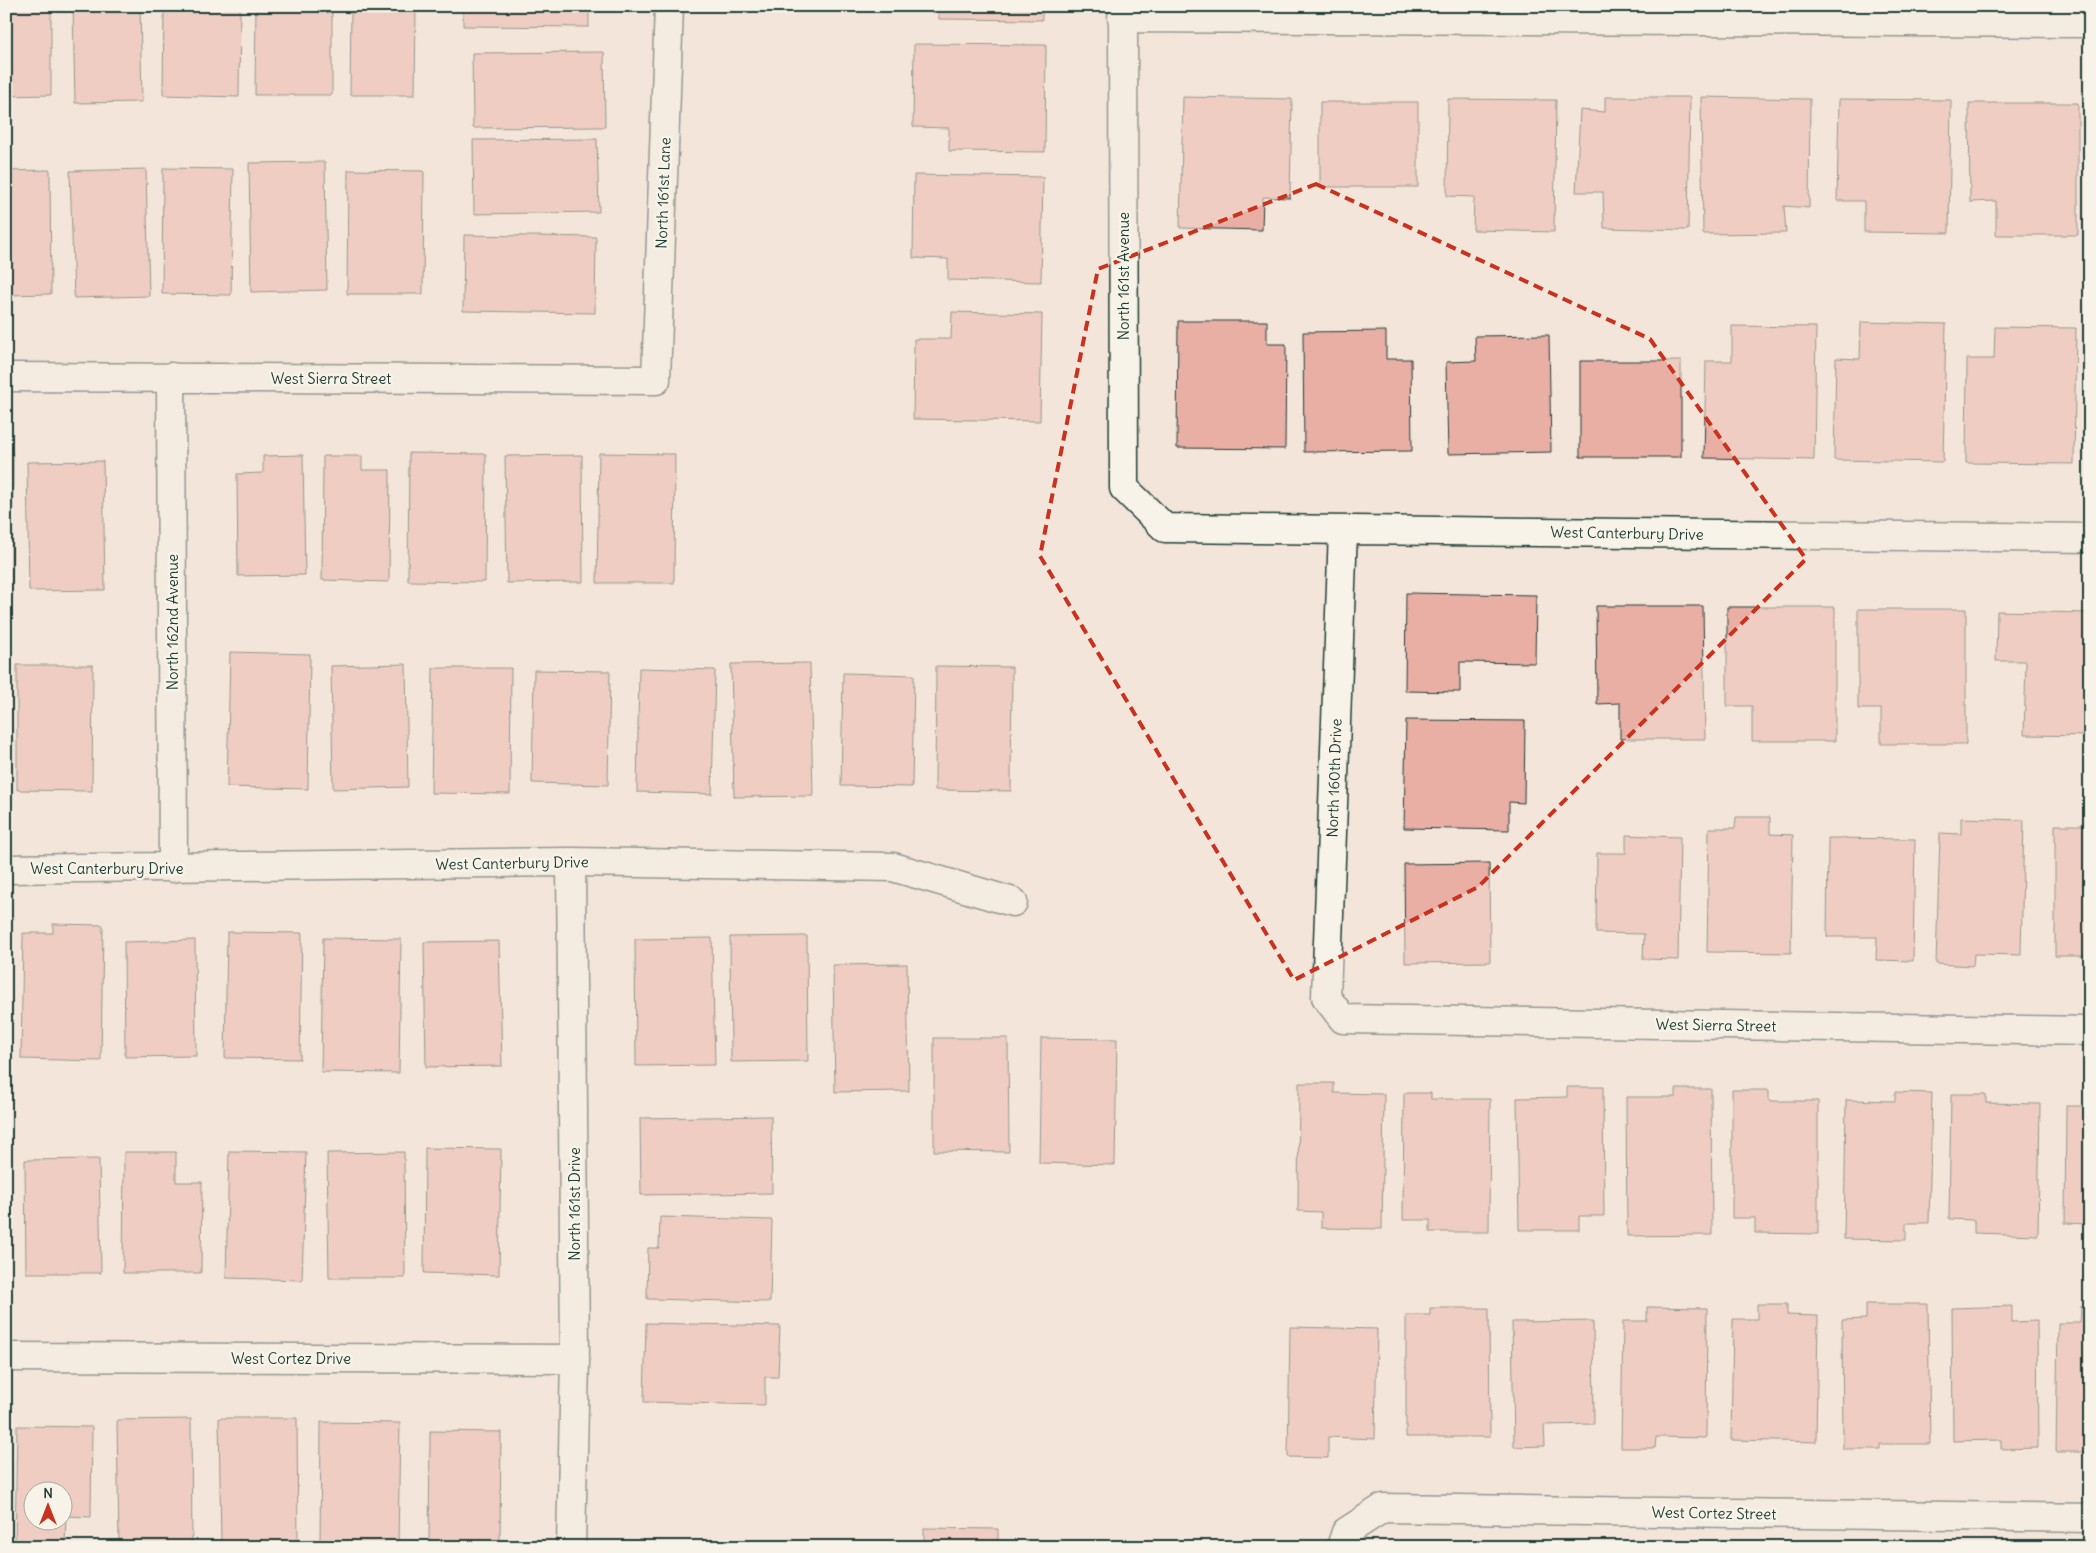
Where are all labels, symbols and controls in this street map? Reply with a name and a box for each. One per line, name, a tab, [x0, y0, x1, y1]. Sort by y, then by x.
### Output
street label: North 161st Lane	[652, 137, 674, 249]
street label: North 161st Avenue	[1114, 212, 1133, 340]
street label: West Sierra Street	[271, 369, 391, 388]
street label: West Canterbury Drive	[1550, 522, 1704, 544]
street label: North 162nd Avenue	[163, 554, 182, 690]
street label: North 160th Drive	[1322, 718, 1346, 838]
street label: West Canterbury Drive	[435, 852, 589, 874]
street label: West Canterbury Drive	[30, 859, 184, 878]
street label: West Sierra Street	[1656, 1014, 1776, 1036]
street label: North 161st Drive	[565, 1147, 584, 1261]
street label: West Cortez Drive	[231, 1349, 351, 1368]
north arrow	[22, 1480, 72, 1530]
text: N	[43, 1484, 53, 1502]
street label: West Cortez Street	[1652, 1502, 1776, 1524]

